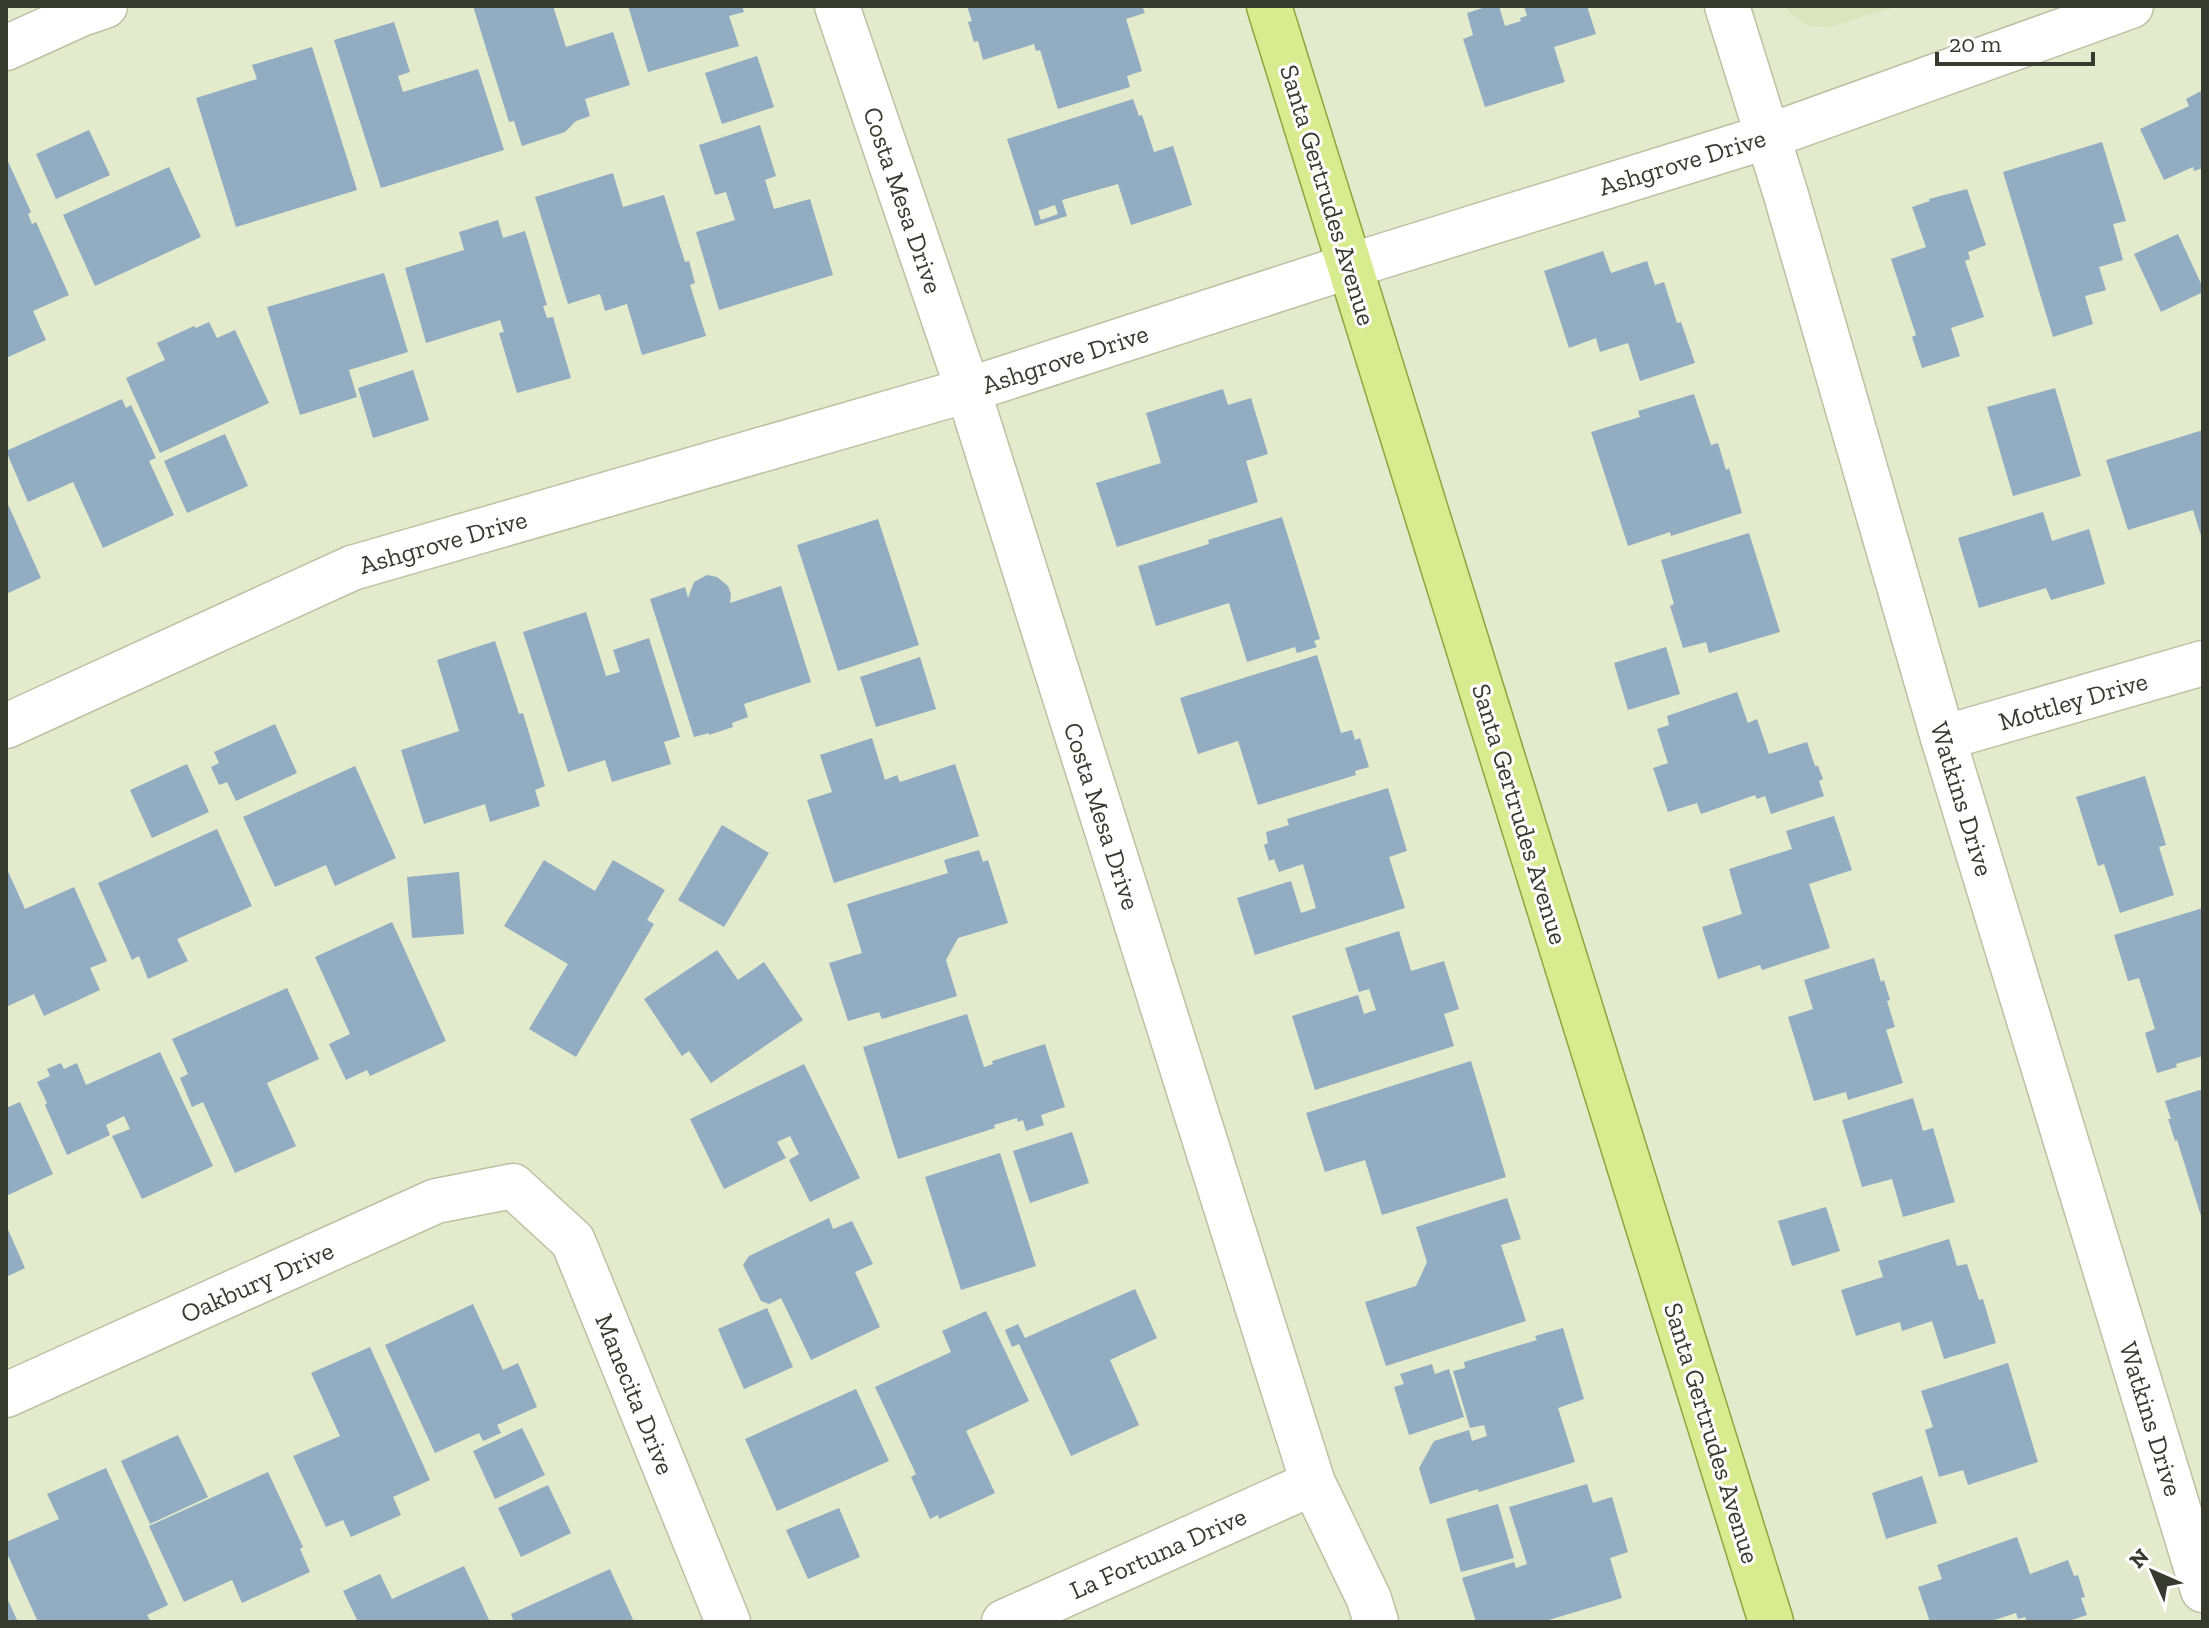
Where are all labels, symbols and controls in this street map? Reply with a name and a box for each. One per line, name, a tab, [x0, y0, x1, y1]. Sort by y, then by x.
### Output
scale bar	[1937, 16, 2093, 66]
text: 20 m	[1949, 29, 2002, 58]
street label: Santa Gertrudes Avenue	[1273, 61, 1383, 329]
street label: Costa Mesa Drive	[856, 102, 950, 298]
street label: Ashgrove Drive	[1595, 121, 1769, 203]
street label: Ashgrove Drive	[978, 317, 1152, 401]
street label: Ashgrove Drive	[355, 503, 531, 581]
street label: Mottley Drive	[1995, 664, 2151, 738]
street label: Santa Gertrudes Avenue	[1465, 680, 1575, 948]
street label: Costa Mesa Drive	[1057, 718, 1147, 914]
street label: Watkins Drive	[1923, 718, 2001, 880]
street label: Oakbury Drive	[176, 1234, 338, 1330]
street label: Santa Gertrudes Avenue	[1657, 1299, 1767, 1567]
street label: Manecita Drive	[588, 1309, 682, 1479]
street label: Watkins Drive	[2112, 1338, 2190, 1500]
street label: La Fortuna Drive	[1065, 1500, 1251, 1606]
north arrow	[2113, 1532, 2193, 1612]
text: N	[2124, 1543, 2155, 1574]

